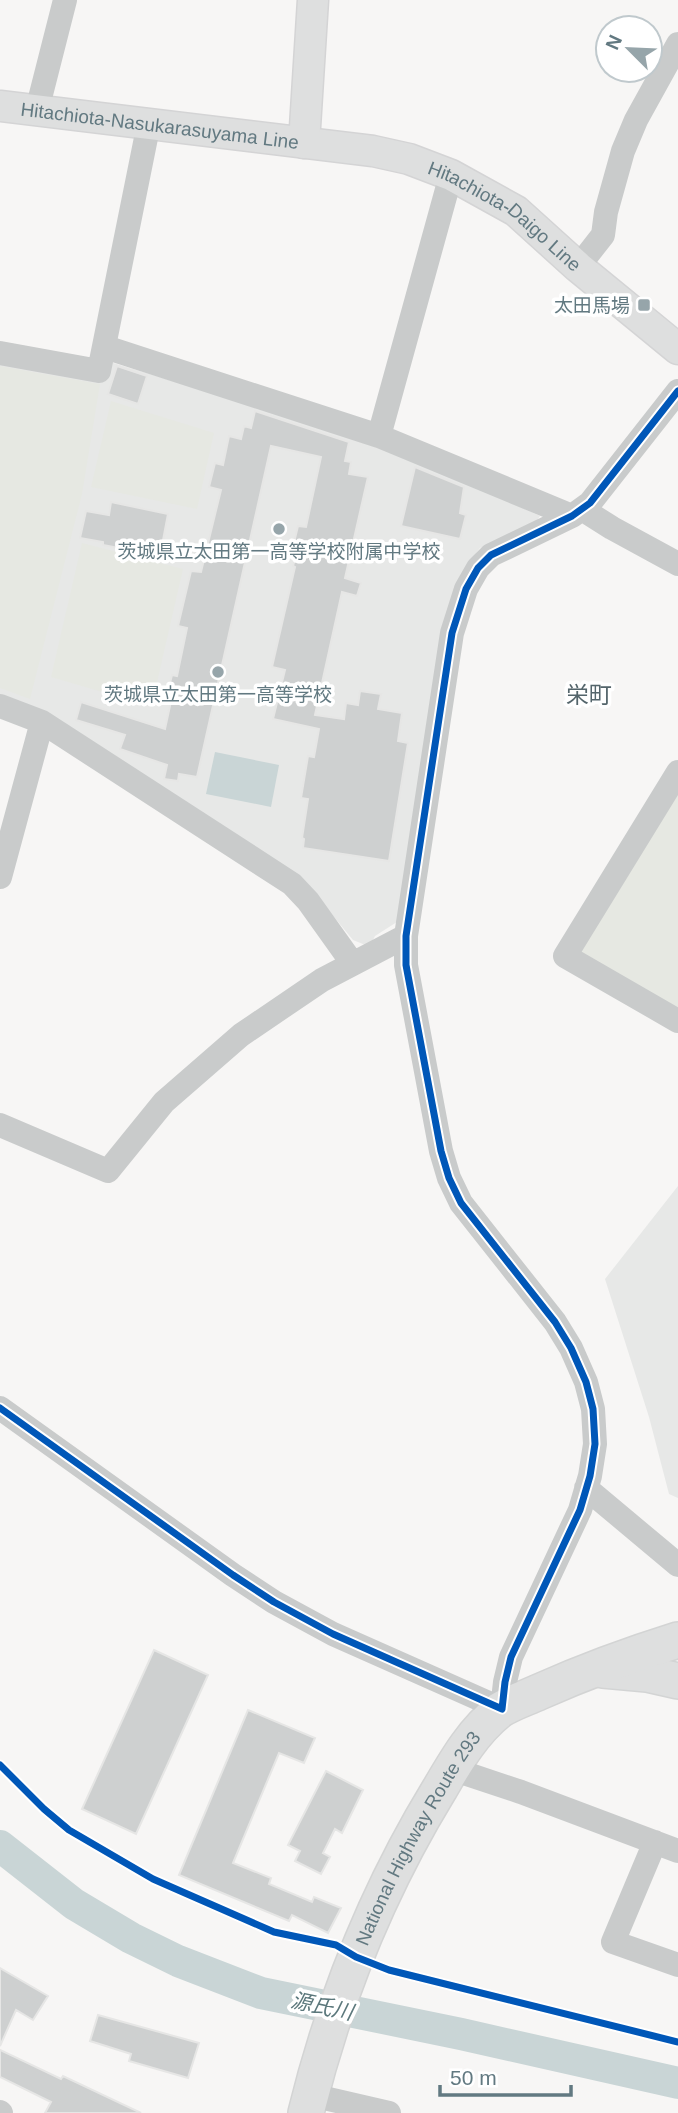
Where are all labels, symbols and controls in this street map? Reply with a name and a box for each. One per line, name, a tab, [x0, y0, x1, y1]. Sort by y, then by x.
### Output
north arrow	[594, 14, 664, 84]
text: N	[602, 32, 626, 53]
street label: Hitachiota-Nasukarasuyama Line	[20, 98, 300, 152]
street label: Hitachiota-Daigo Line	[425, 157, 585, 275]
place label: 太田馬場	[554, 295, 630, 316]
marker: 太田馬場	[636, 297, 652, 313]
marker: 茨城県立太田第一高等学校附属中学校	[271, 521, 287, 537]
place label: 茨城県立太田第一高等学校附属中学校	[117, 541, 441, 562]
marker: 茨城県立太田第一高等学校	[210, 664, 226, 680]
district label: 栄町	[566, 682, 612, 708]
place label: 茨城県立太田第一高等学校	[104, 684, 332, 705]
street label: National Highway Route 293	[351, 1727, 484, 1948]
water label: 源氏川	[289, 1988, 357, 2024]
scale bar	[440, 2054, 571, 2098]
text: 50 m	[450, 2066, 497, 2089]

